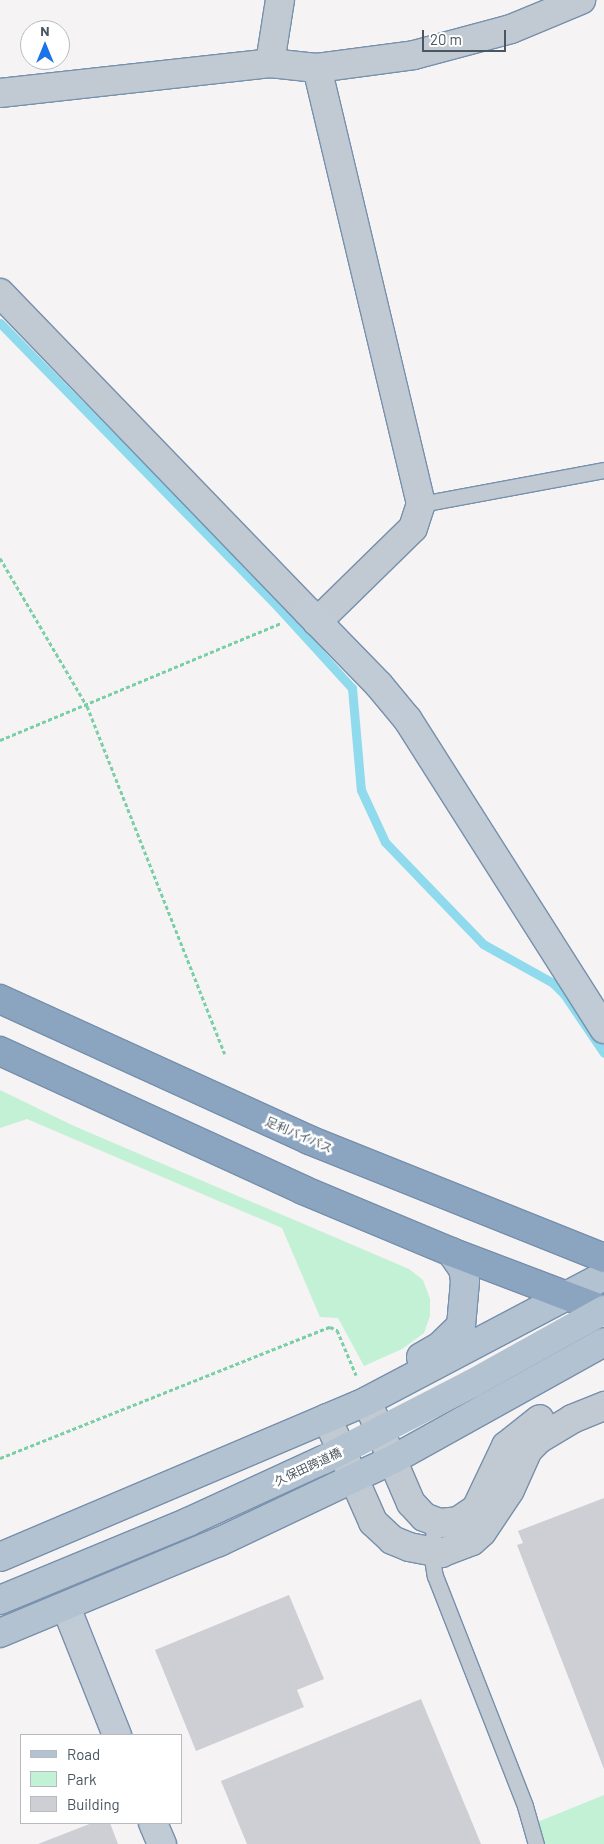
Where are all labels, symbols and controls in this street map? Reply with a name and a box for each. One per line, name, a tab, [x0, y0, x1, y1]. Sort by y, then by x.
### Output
north arrow	[20, 20, 70, 70]
scale bar	[424, 20, 508, 52]
text: N	[40, 22, 50, 39]
text: 20 m	[430, 30, 462, 48]
street label: 足利バイパス	[263, 1114, 335, 1156]
street label: 久保田跨道橋	[272, 1445, 344, 1489]
legend	[20, 1734, 182, 1824]
text: Road	[67, 1745, 100, 1763]
text: Park	[67, 1770, 96, 1788]
text: Building	[67, 1795, 120, 1813]

